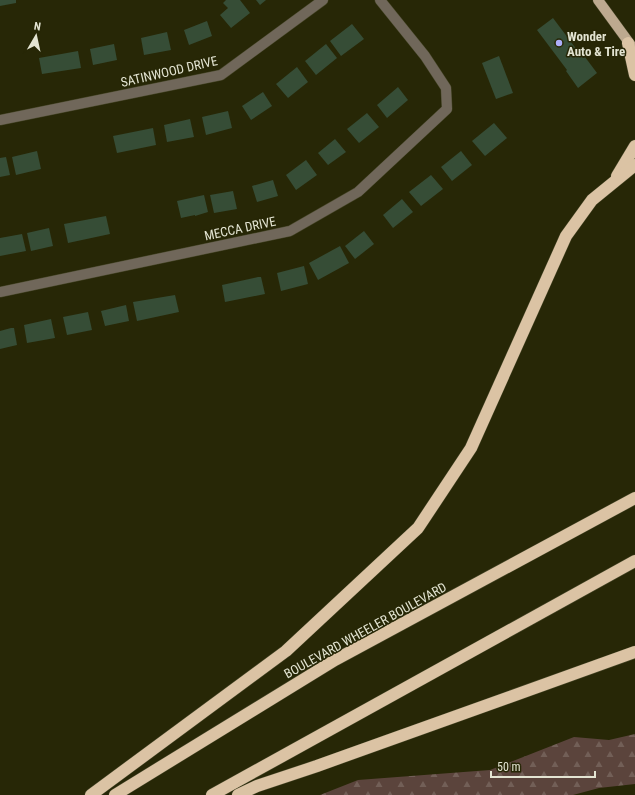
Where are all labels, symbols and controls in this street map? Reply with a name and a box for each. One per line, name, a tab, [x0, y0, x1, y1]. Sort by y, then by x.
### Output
north arrow	[16, 16, 56, 56]
text: N	[33, 20, 42, 34]
place label: Wonder Auto & Tire	[567, 29, 625, 59]
marker: Wonder Auto & Tire	[554, 38, 564, 48]
street label: SATINWOOD DRIVE	[119, 53, 219, 90]
street label: MECCA DRIVE	[203, 214, 277, 243]
street label: BOULEVARD WHEELER BOULEVARD	[281, 579, 449, 681]
scale bar	[491, 753, 595, 779]
text: 50 m	[497, 760, 521, 774]

